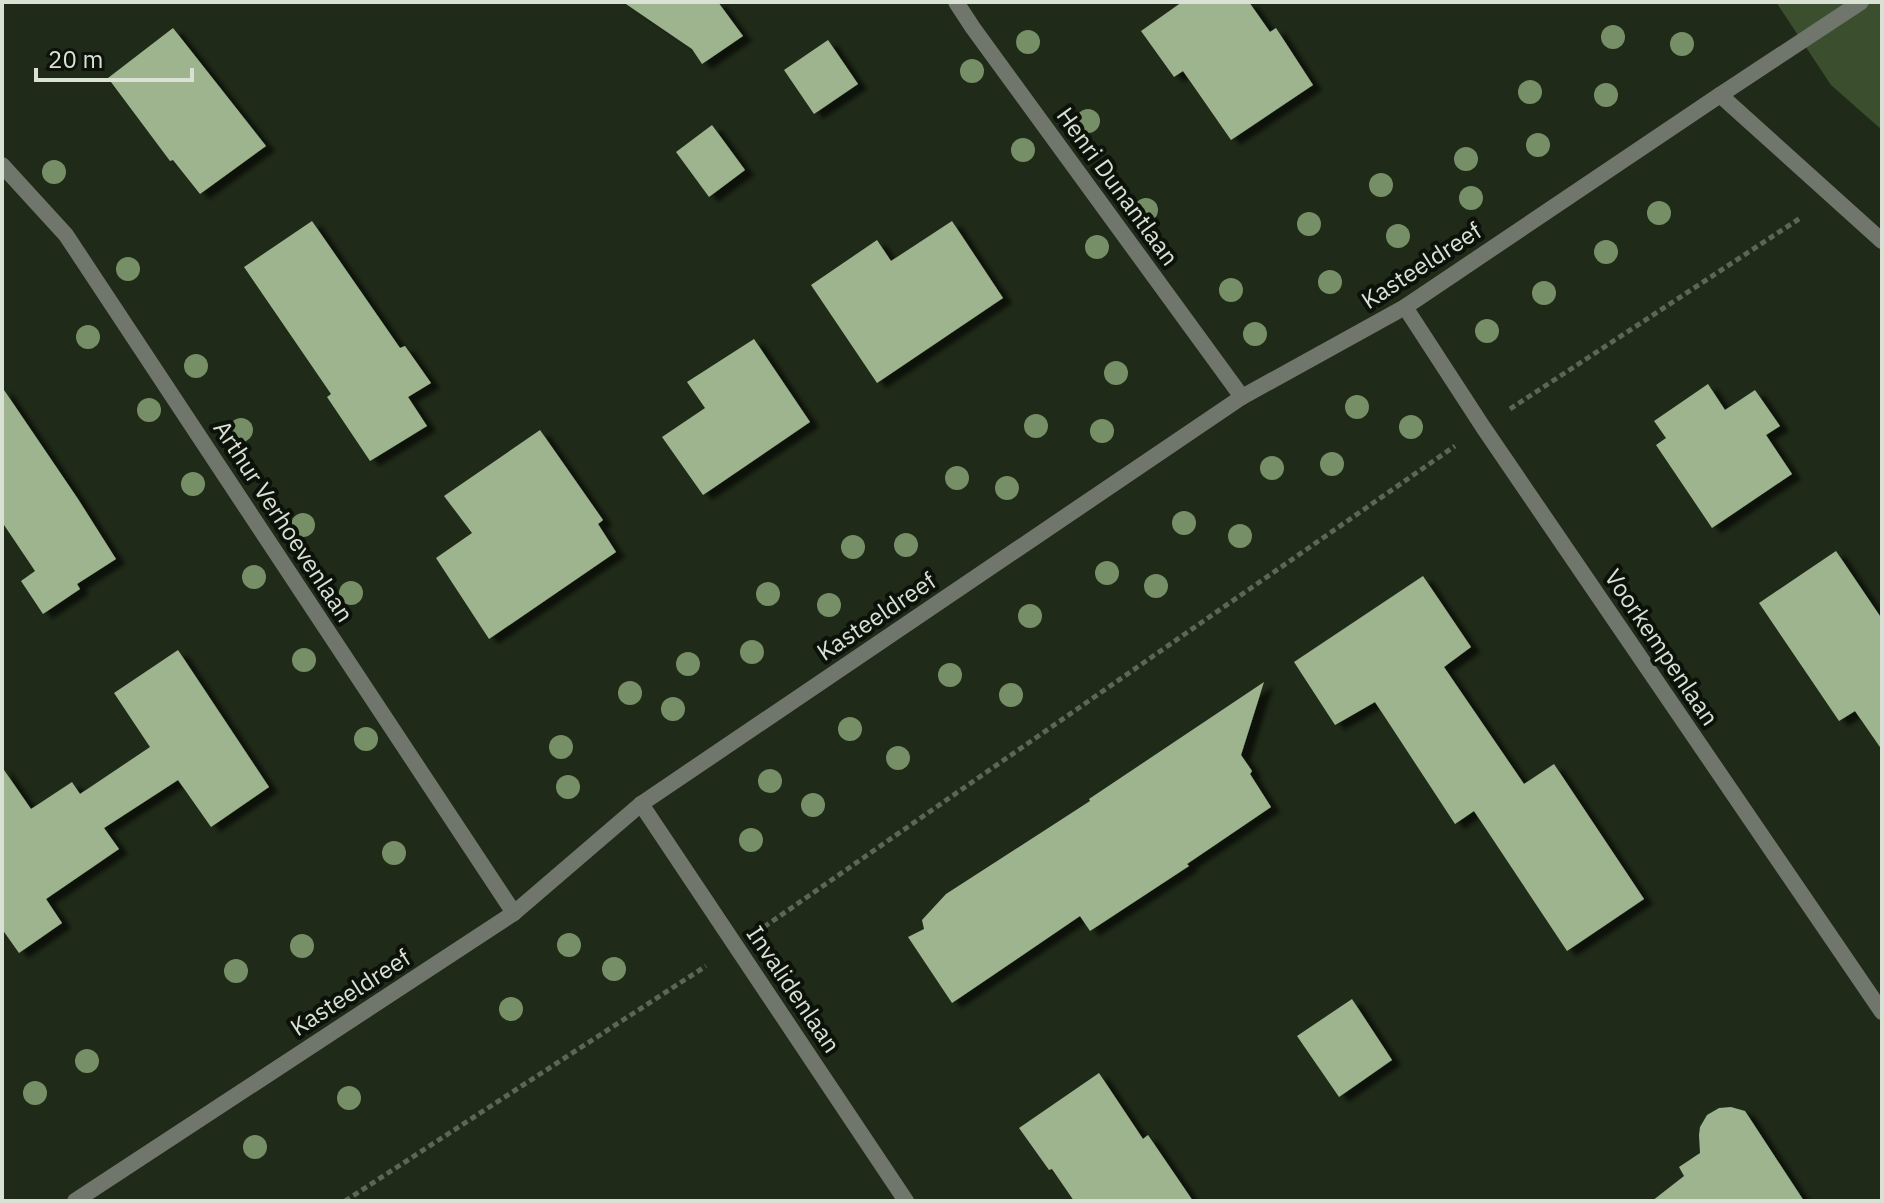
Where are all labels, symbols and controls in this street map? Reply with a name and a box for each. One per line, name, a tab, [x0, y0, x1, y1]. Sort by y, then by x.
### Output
scale bar	[36, 32, 192, 82]
text: 20 m	[48, 43, 103, 75]
street label: Henri Dunantlaan	[1050, 100, 1186, 272]
street label: Kasteeldreef	[1355, 214, 1487, 316]
street label: Arthur Verhoevenlaan	[207, 414, 361, 628]
street label: Voorkempenlaan	[1598, 562, 1726, 732]
street label: Kasteeldreef	[810, 564, 942, 668]
street label: Invalidenlaan	[740, 919, 848, 1059]
street label: Kasteeldreef	[284, 941, 416, 1043]

